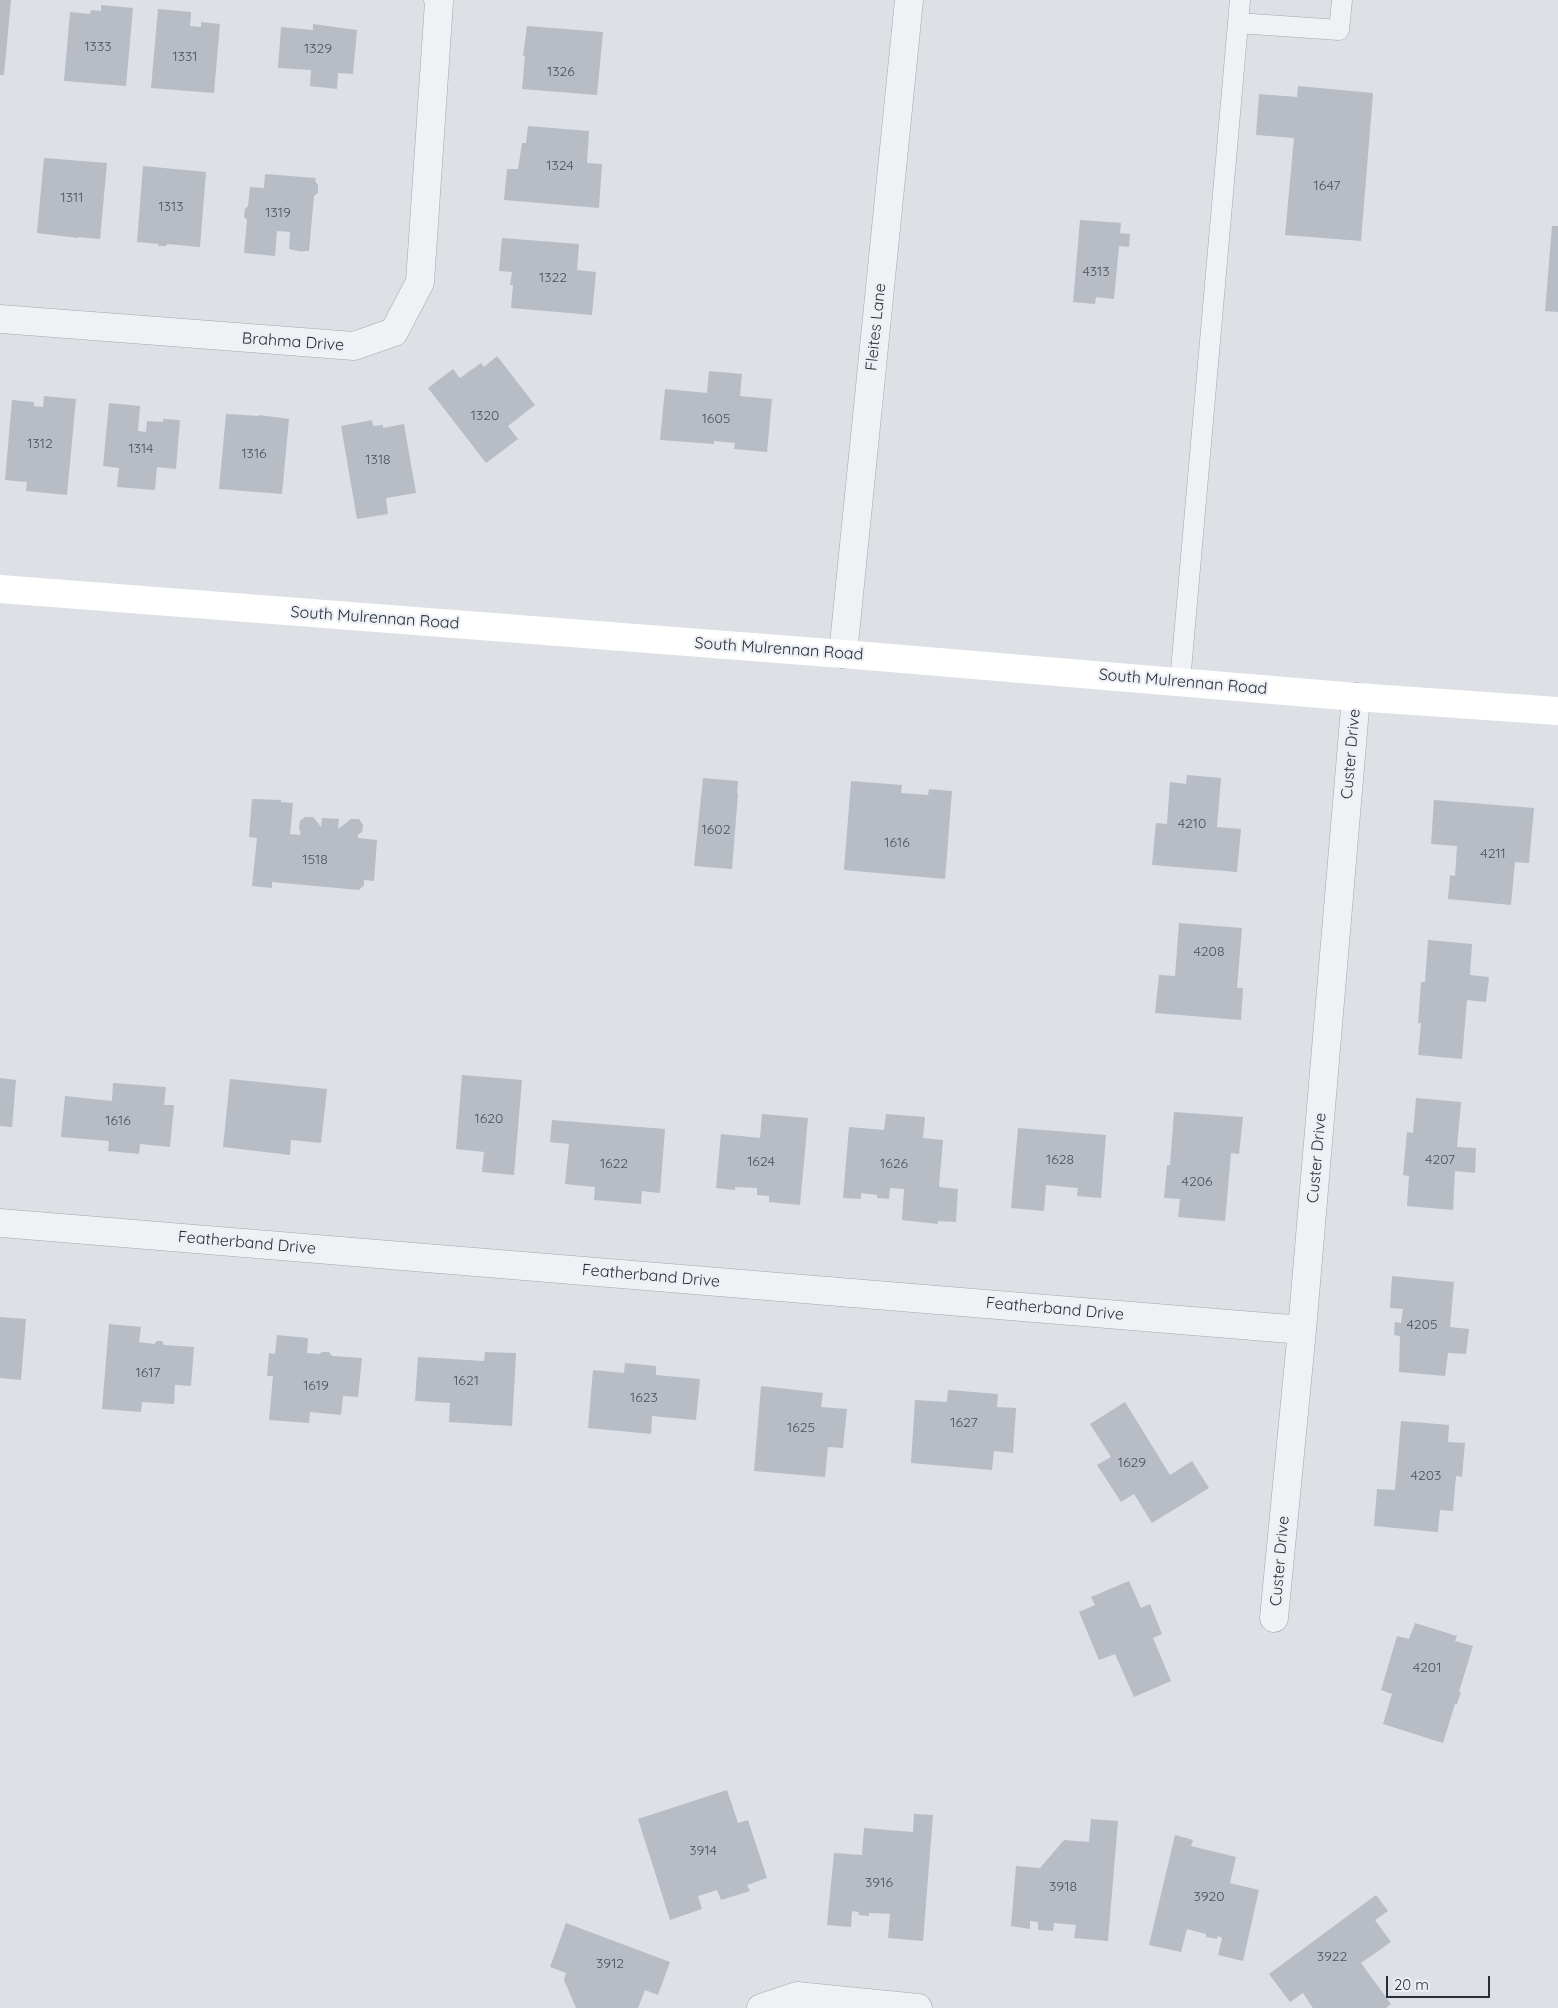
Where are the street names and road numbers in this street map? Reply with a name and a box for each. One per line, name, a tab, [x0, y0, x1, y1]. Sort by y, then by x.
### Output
street label: Fleites Lane	[862, 282, 890, 372]
street label: Brahma Drive	[241, 329, 345, 355]
street label: South Mulrennan Road	[290, 603, 460, 633]
street label: South Mulrennan Road	[694, 634, 864, 664]
street label: South Mulrennan Road	[1098, 665, 1268, 699]
street label: Custer Drive	[1337, 708, 1365, 800]
street label: Custer Drive	[1303, 1112, 1331, 1204]
street label: Featherband Drive	[177, 1227, 317, 1259]
street label: Featherband Drive	[581, 1260, 721, 1292]
street label: Featherband Drive	[985, 1293, 1125, 1325]
street label: Custer Drive	[1266, 1515, 1294, 1607]

